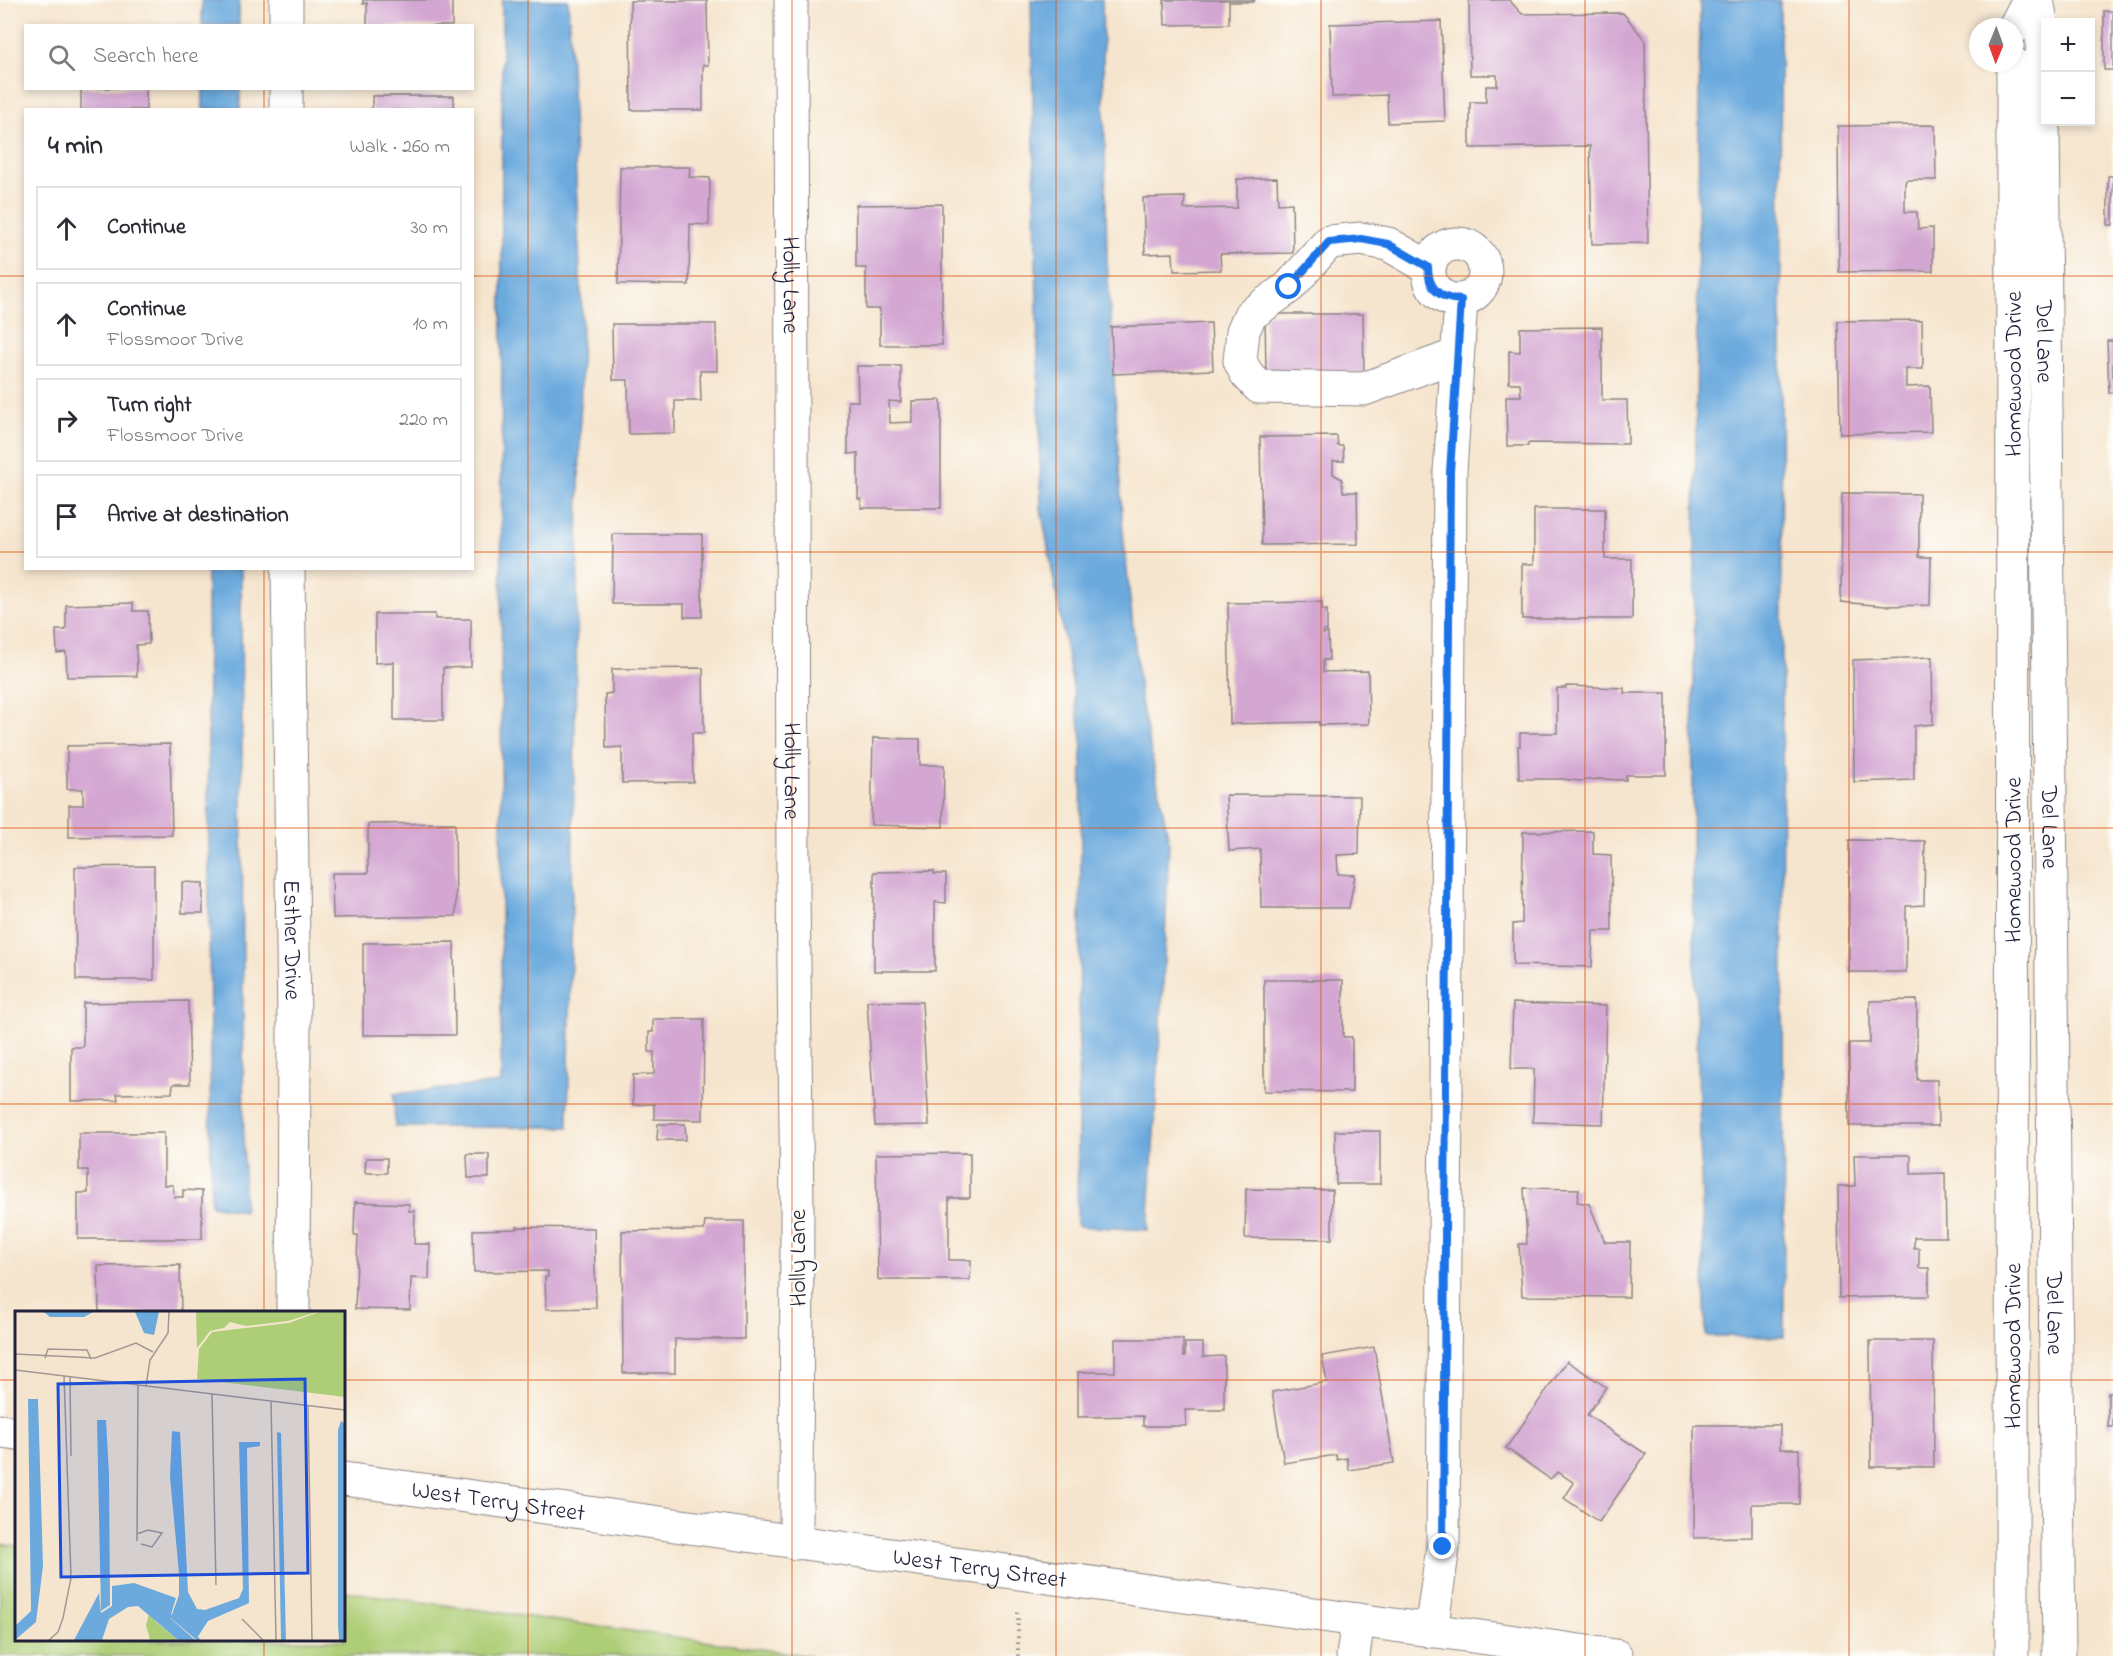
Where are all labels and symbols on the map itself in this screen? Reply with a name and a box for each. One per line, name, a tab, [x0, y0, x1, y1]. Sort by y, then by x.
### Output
north arrow	[1969, 18, 2023, 72]
street label: Holly Lane	[771, 236, 807, 334]
route start	[1275, 273, 1301, 299]
street label: Homewood Drive	[1998, 291, 2033, 457]
street label: Del Lane	[2025, 299, 2061, 383]
street label: Holly Lane	[772, 722, 808, 820]
street label: Homewood Drive	[1997, 777, 2033, 943]
street label: Del Lane	[2030, 785, 2066, 869]
street label: Esther Drive	[272, 879, 309, 1001]
street label: Holly Lane	[782, 1209, 818, 1307]
street label: Homewood Drive	[1997, 1263, 2032, 1429]
street label: Del Lane	[2035, 1271, 2071, 1355]
inset map	[15, 1311, 345, 1641]
street label: West Terry Street	[409, 1474, 587, 1532]
route end	[1429, 1533, 1455, 1559]
street label: West Terry Street	[890, 1541, 1069, 1599]

